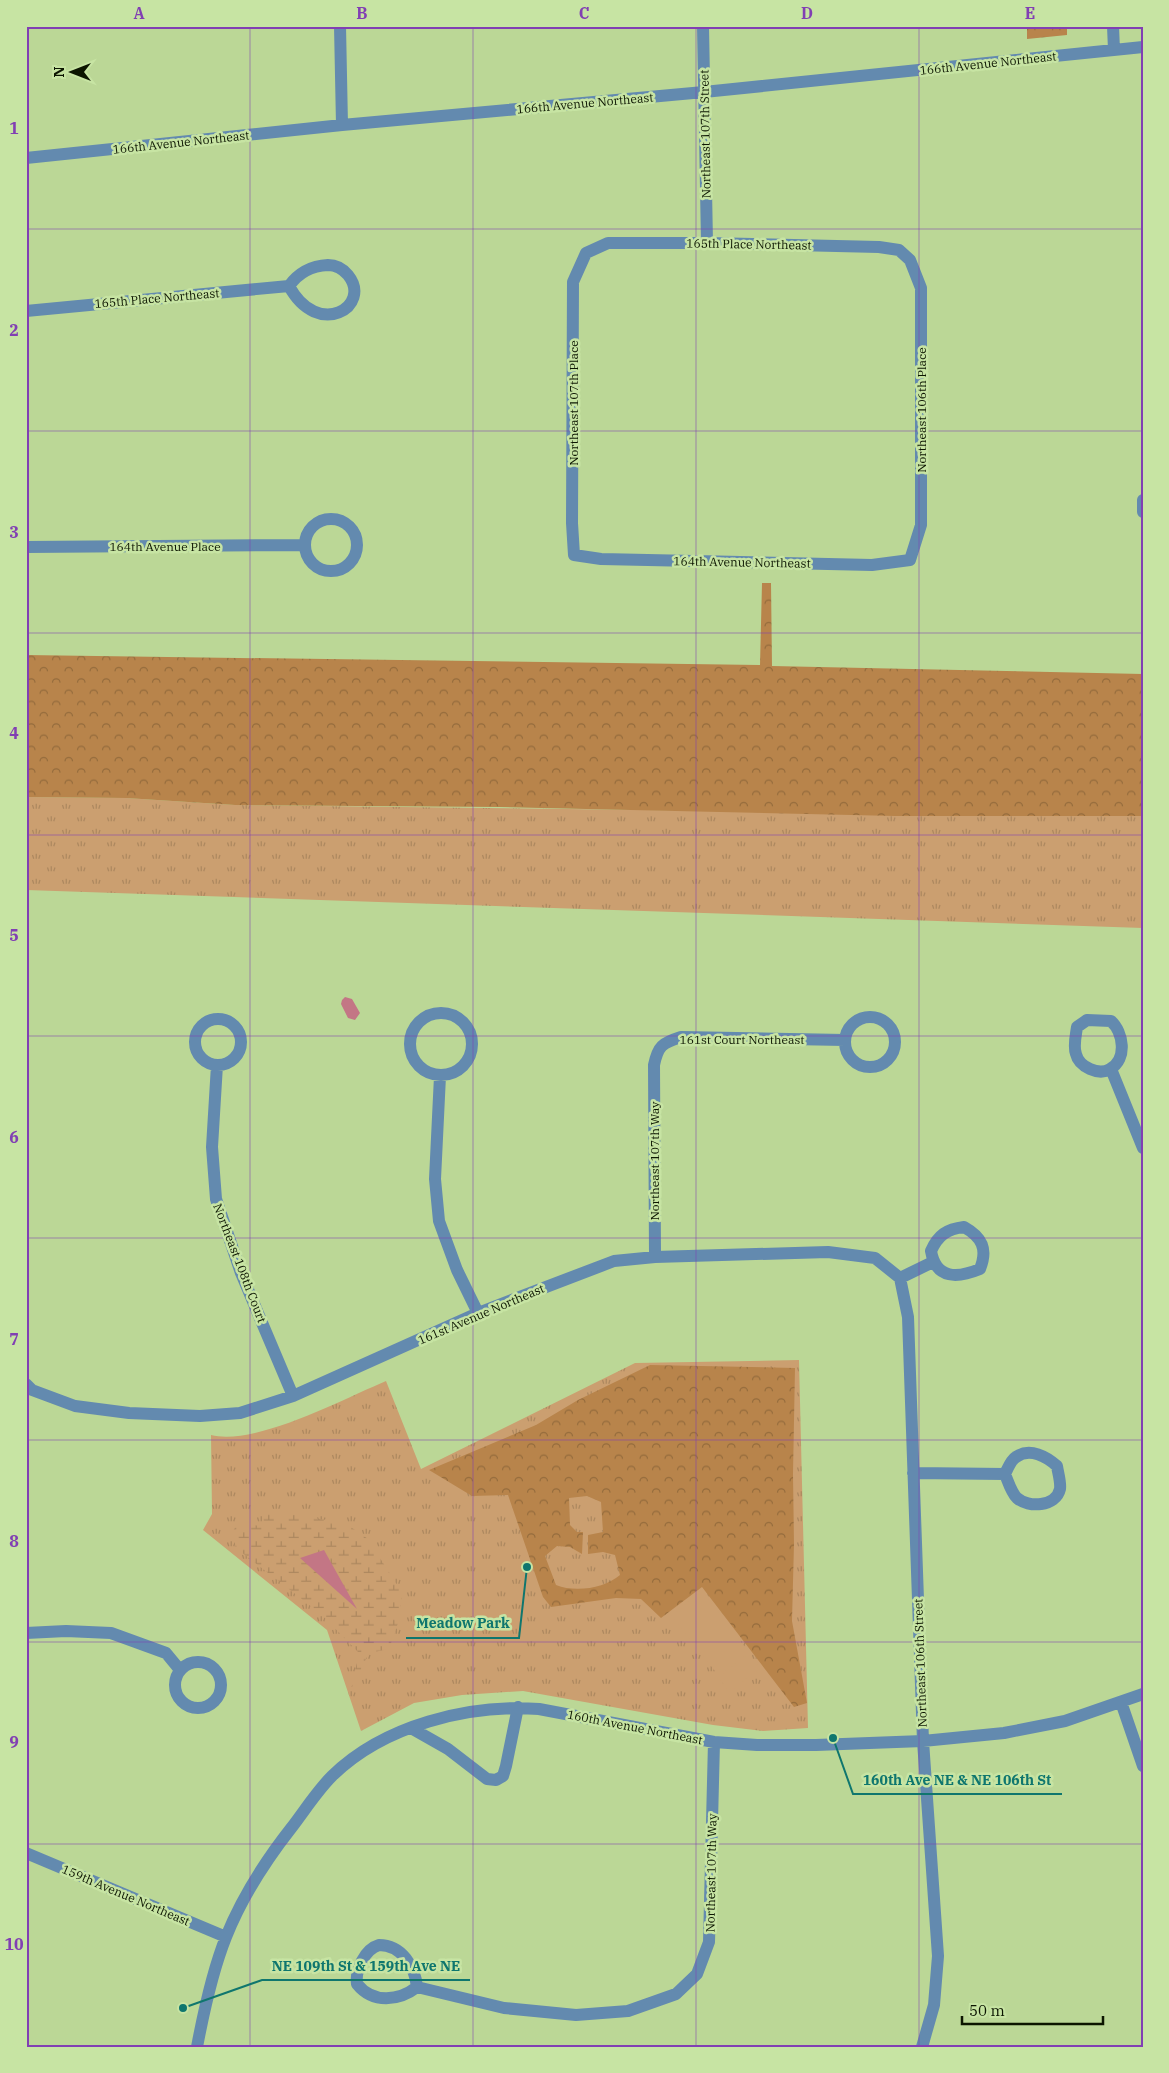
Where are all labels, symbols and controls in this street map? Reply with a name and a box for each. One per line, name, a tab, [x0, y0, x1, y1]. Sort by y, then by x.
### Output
text: A	[133, 3, 145, 23]
text: B	[356, 3, 368, 23]
text: C	[579, 3, 589, 23]
text: D	[801, 3, 813, 23]
text: E	[1025, 3, 1035, 23]
north arrow	[48, 48, 98, 98]
street label: 166th Avenue Northeast	[919, 48, 1057, 78]
text: N	[50, 66, 68, 78]
street label: Northeast 107th Street	[696, 69, 714, 199]
street label: 166th Avenue Northeast	[516, 90, 654, 116]
text: 1	[9, 118, 19, 138]
street label: 166th Avenue Northeast	[112, 127, 250, 157]
street label: 165th Place Northeast	[686, 235, 812, 253]
street label: 165th Place Northeast	[94, 285, 220, 311]
text: 2	[9, 320, 19, 340]
street label: Northeast 107th Place	[566, 340, 581, 466]
street label: Northeast 106th Place	[914, 347, 929, 473]
text: 3	[9, 522, 19, 542]
street label: 164th Avenue Place	[109, 539, 221, 554]
street label: 164th Avenue Northeast	[673, 553, 811, 571]
text: 4	[9, 723, 19, 743]
text: 5	[9, 925, 19, 945]
street label: 161st Court Northeast	[679, 1032, 805, 1047]
street label: Northeast 107th Way	[647, 1101, 662, 1220]
text: 6	[9, 1127, 19, 1147]
street label: Northeast 108th Court	[210, 1201, 270, 1325]
street label: 161st Avenue Northeast	[416, 1281, 546, 1347]
text: 7	[9, 1329, 19, 1349]
text: 8	[9, 1531, 19, 1551]
street label: Northeast 106th Street	[910, 1598, 930, 1728]
callout: Meadow Park	[406, 1609, 519, 1638]
text: Meadow Park	[416, 1614, 510, 1632]
street label: 160th Avenue Northeast	[566, 1707, 704, 1747]
text: 9	[9, 1732, 19, 1752]
callout: 160th Ave NE & NE 106th St	[853, 1765, 1062, 1794]
text: 160th Ave NE & NE 106th St	[863, 1771, 1051, 1789]
street label: Northeast 107th Way	[702, 1813, 720, 1933]
street label: 159th Avenue Northeast	[60, 1861, 192, 1929]
text: 10	[4, 1934, 24, 1954]
callout: NE 109th St & 159th Ave NE	[262, 1951, 470, 1980]
text: NE 109th St & 159th Ave NE	[272, 1957, 460, 1975]
scale bar	[962, 1993, 1103, 2025]
text: 50 m	[969, 2001, 1005, 2020]

